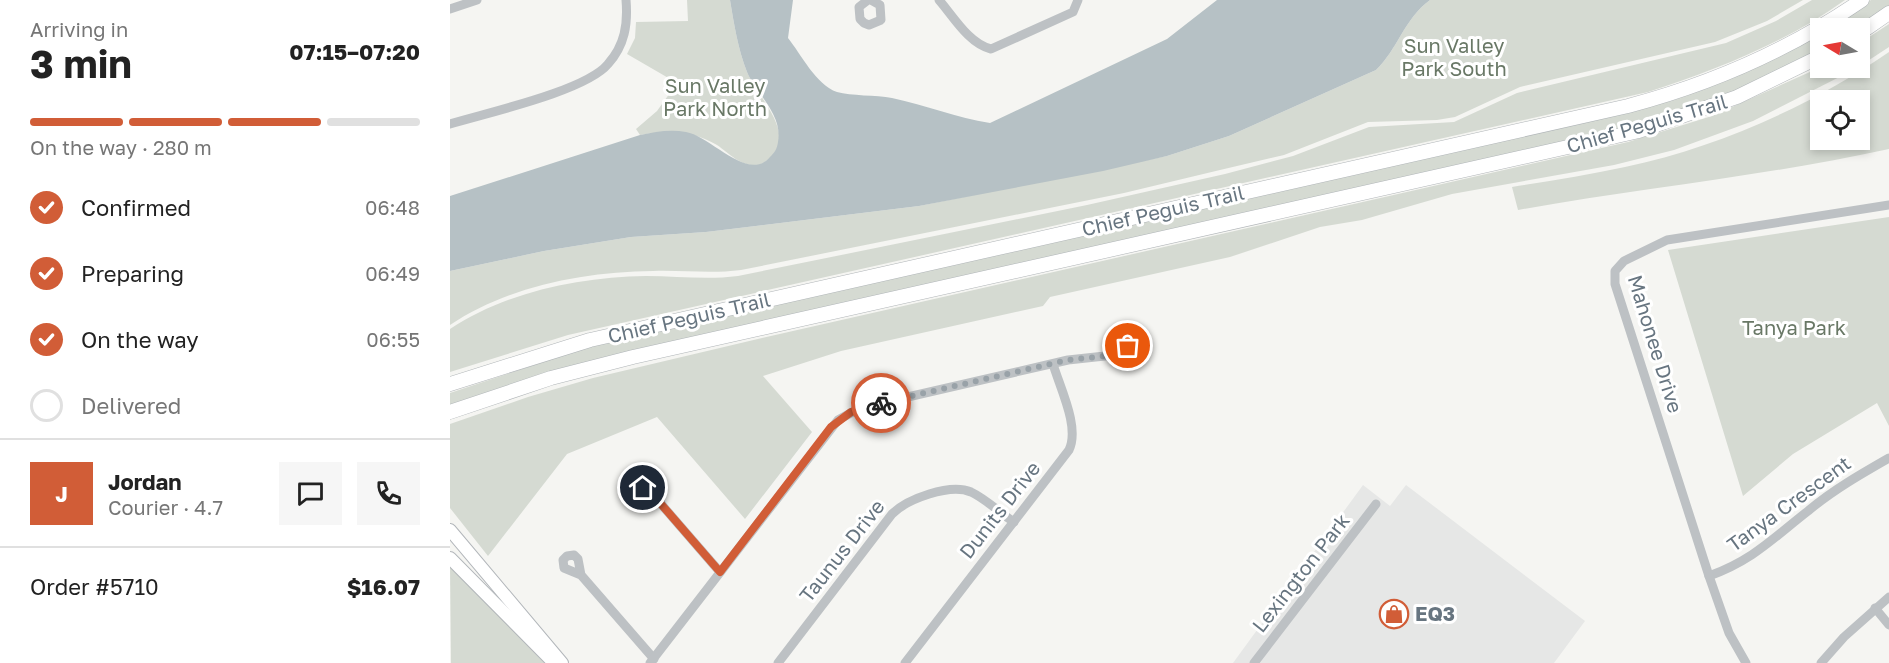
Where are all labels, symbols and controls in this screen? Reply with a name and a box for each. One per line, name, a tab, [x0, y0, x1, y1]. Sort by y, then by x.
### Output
text: Arriving in	[30, 17, 128, 41]
north arrow	[1810, 18, 1870, 78]
map controls	[1810, 18, 1870, 150]
park label: Sun Valley Park South	[1401, 33, 1507, 80]
text: 07:15–07:20	[289, 38, 420, 65]
text: 3 min	[30, 40, 132, 87]
park label: Sun Valley Park North	[663, 73, 767, 120]
street label: Chief Peguis Trail	[1564, 89, 1730, 157]
button: locate	[1810, 90, 1870, 150]
text: On the way · 280 m	[30, 135, 212, 159]
street label: Chief Peguis Trail	[1079, 180, 1246, 240]
icon: check	[30, 191, 63, 224]
text: Confirmed	[81, 194, 191, 221]
text: 06:48	[365, 195, 420, 219]
icon: check	[30, 257, 63, 290]
text: Preparing	[81, 260, 184, 287]
text: 06:49	[365, 261, 420, 285]
street label: Mahonee Drive	[1624, 272, 1688, 416]
street label: Chief Peguis Trail	[605, 287, 772, 347]
park label: Tanya Park	[1742, 315, 1846, 339]
pin	[1102, 320, 1153, 371]
icon: check	[30, 323, 63, 356]
text: On the way	[81, 326, 199, 353]
text: 06:55	[366, 327, 420, 351]
icon: bag	[1111, 329, 1144, 362]
courier	[851, 373, 911, 433]
icon: bike	[865, 387, 898, 420]
text: Delivered	[81, 392, 181, 419]
street label: Tanya Crescent	[1722, 450, 1855, 556]
street label: Dunits Drive	[954, 456, 1045, 563]
button: chat	[279, 462, 342, 525]
button: phone	[357, 462, 420, 525]
pin	[617, 462, 668, 513]
text: Jordan	[108, 468, 182, 495]
icon: home	[626, 471, 659, 504]
text: J	[55, 480, 68, 507]
street label: Taunus Drive	[794, 494, 889, 606]
text: Courier · 4.7	[108, 495, 223, 519]
street label: Lexington Park	[1246, 508, 1354, 636]
text: Order #5710	[30, 573, 159, 600]
text: $16.07	[347, 573, 420, 600]
shop icon: EQ3	[1378, 598, 1410, 630]
place label: EQ3	[1415, 601, 1455, 625]

